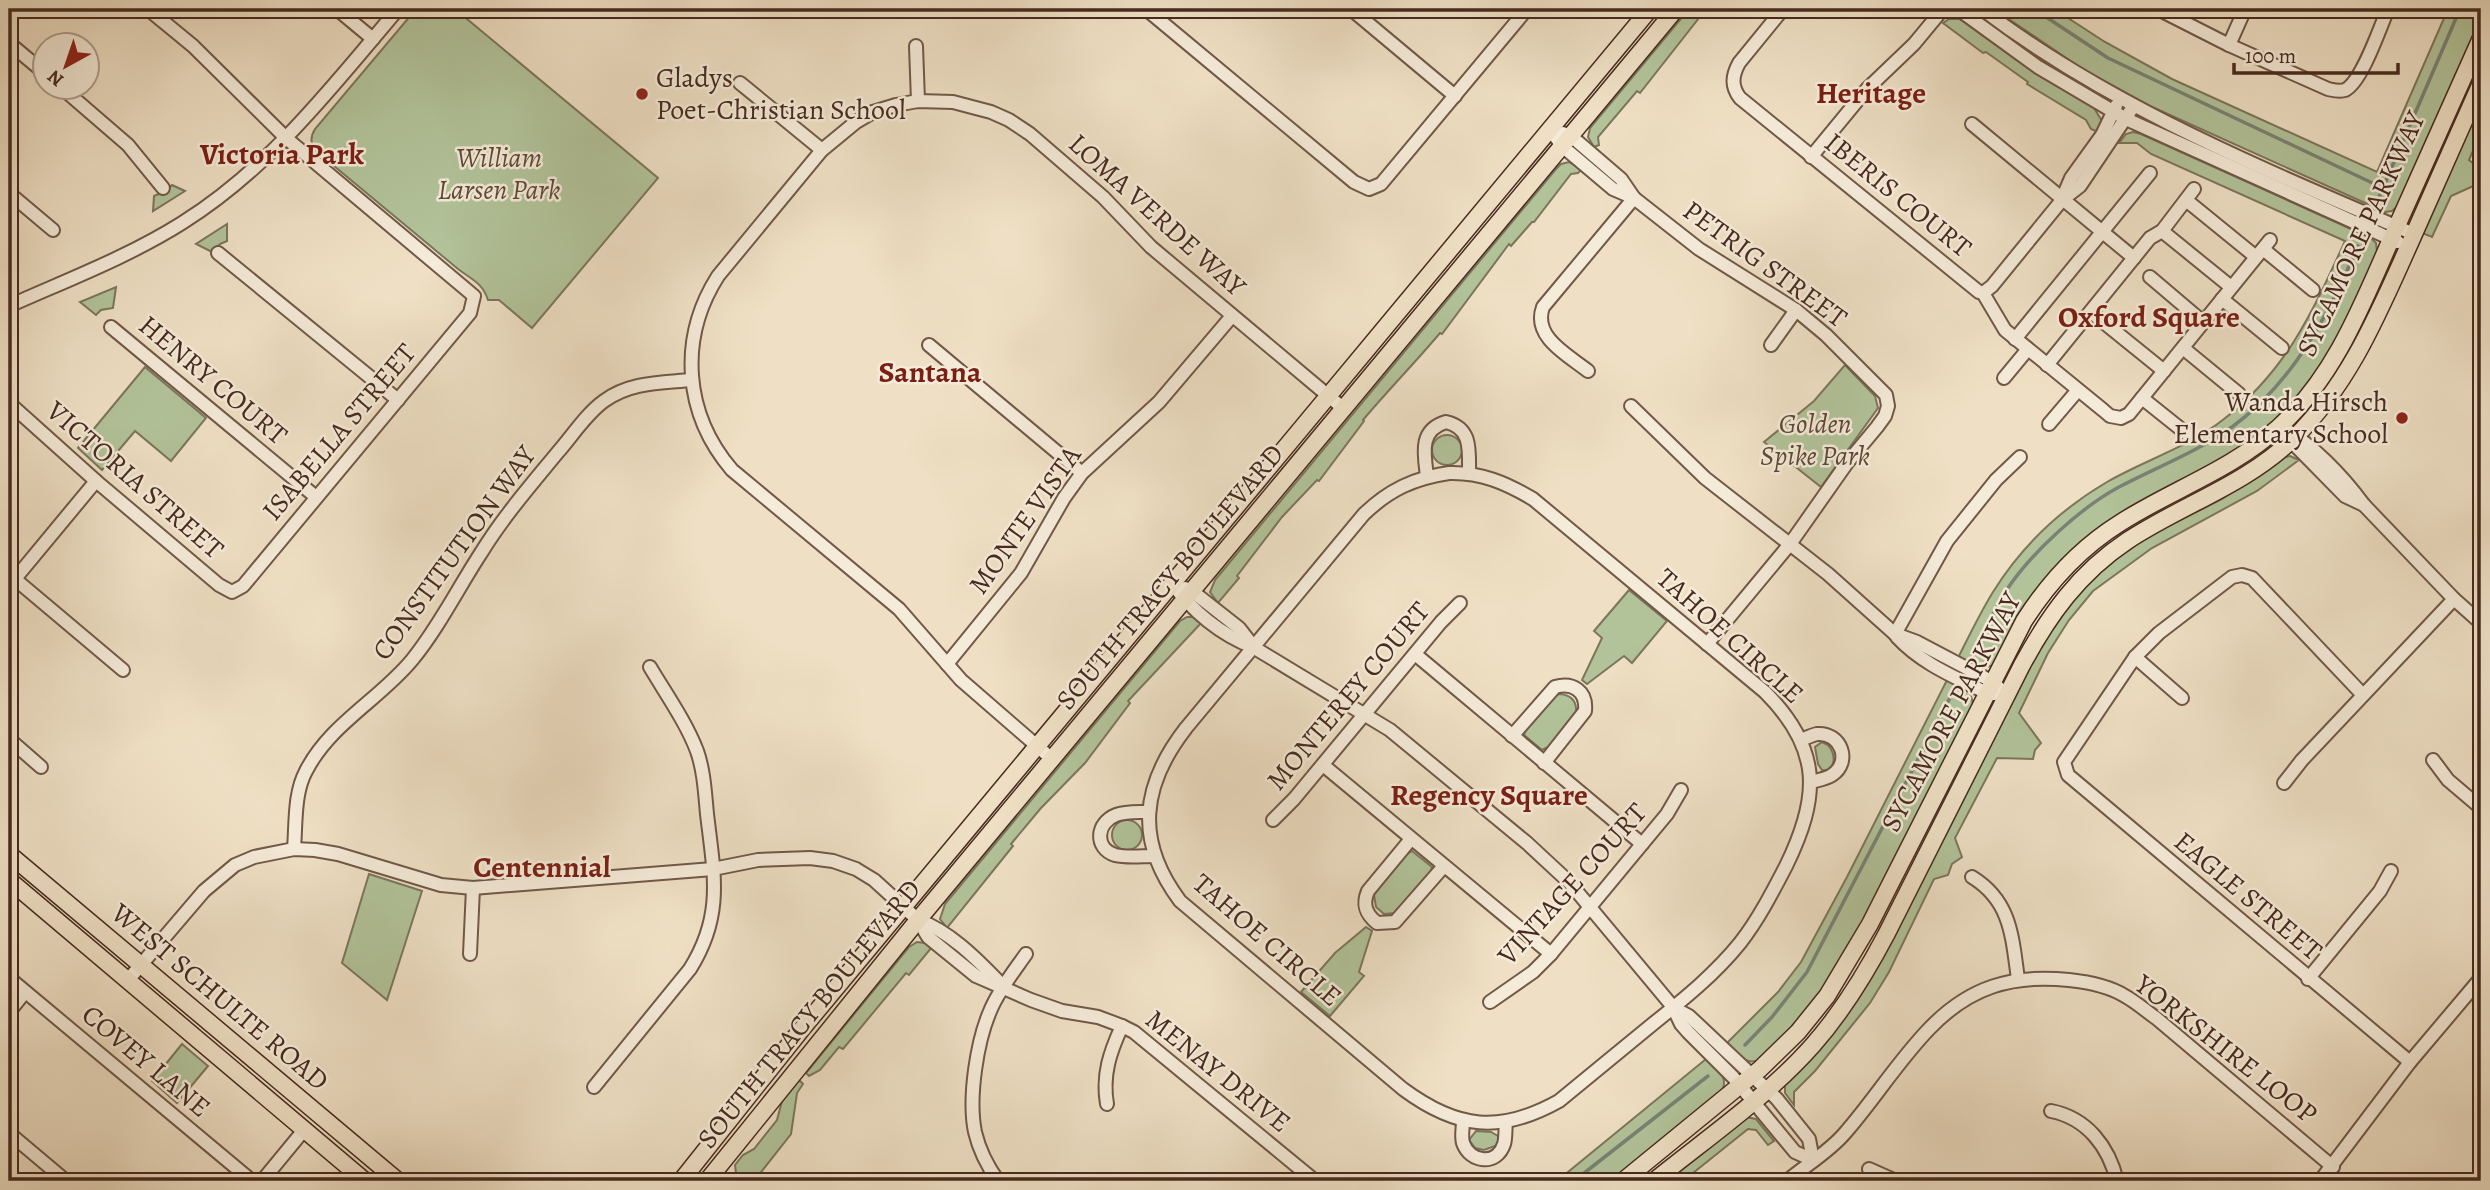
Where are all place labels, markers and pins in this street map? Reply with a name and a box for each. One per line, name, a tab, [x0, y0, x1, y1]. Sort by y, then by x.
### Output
place label: Gladys Poet-Christian School	[656, 59, 906, 129]
marker: Gladys Poet-Christian School	[634, 86, 650, 102]
place label: Wanda Hirsch Elementary School	[2174, 383, 2388, 453]
marker: Wanda Hirsch Elementary School	[2394, 410, 2410, 426]

